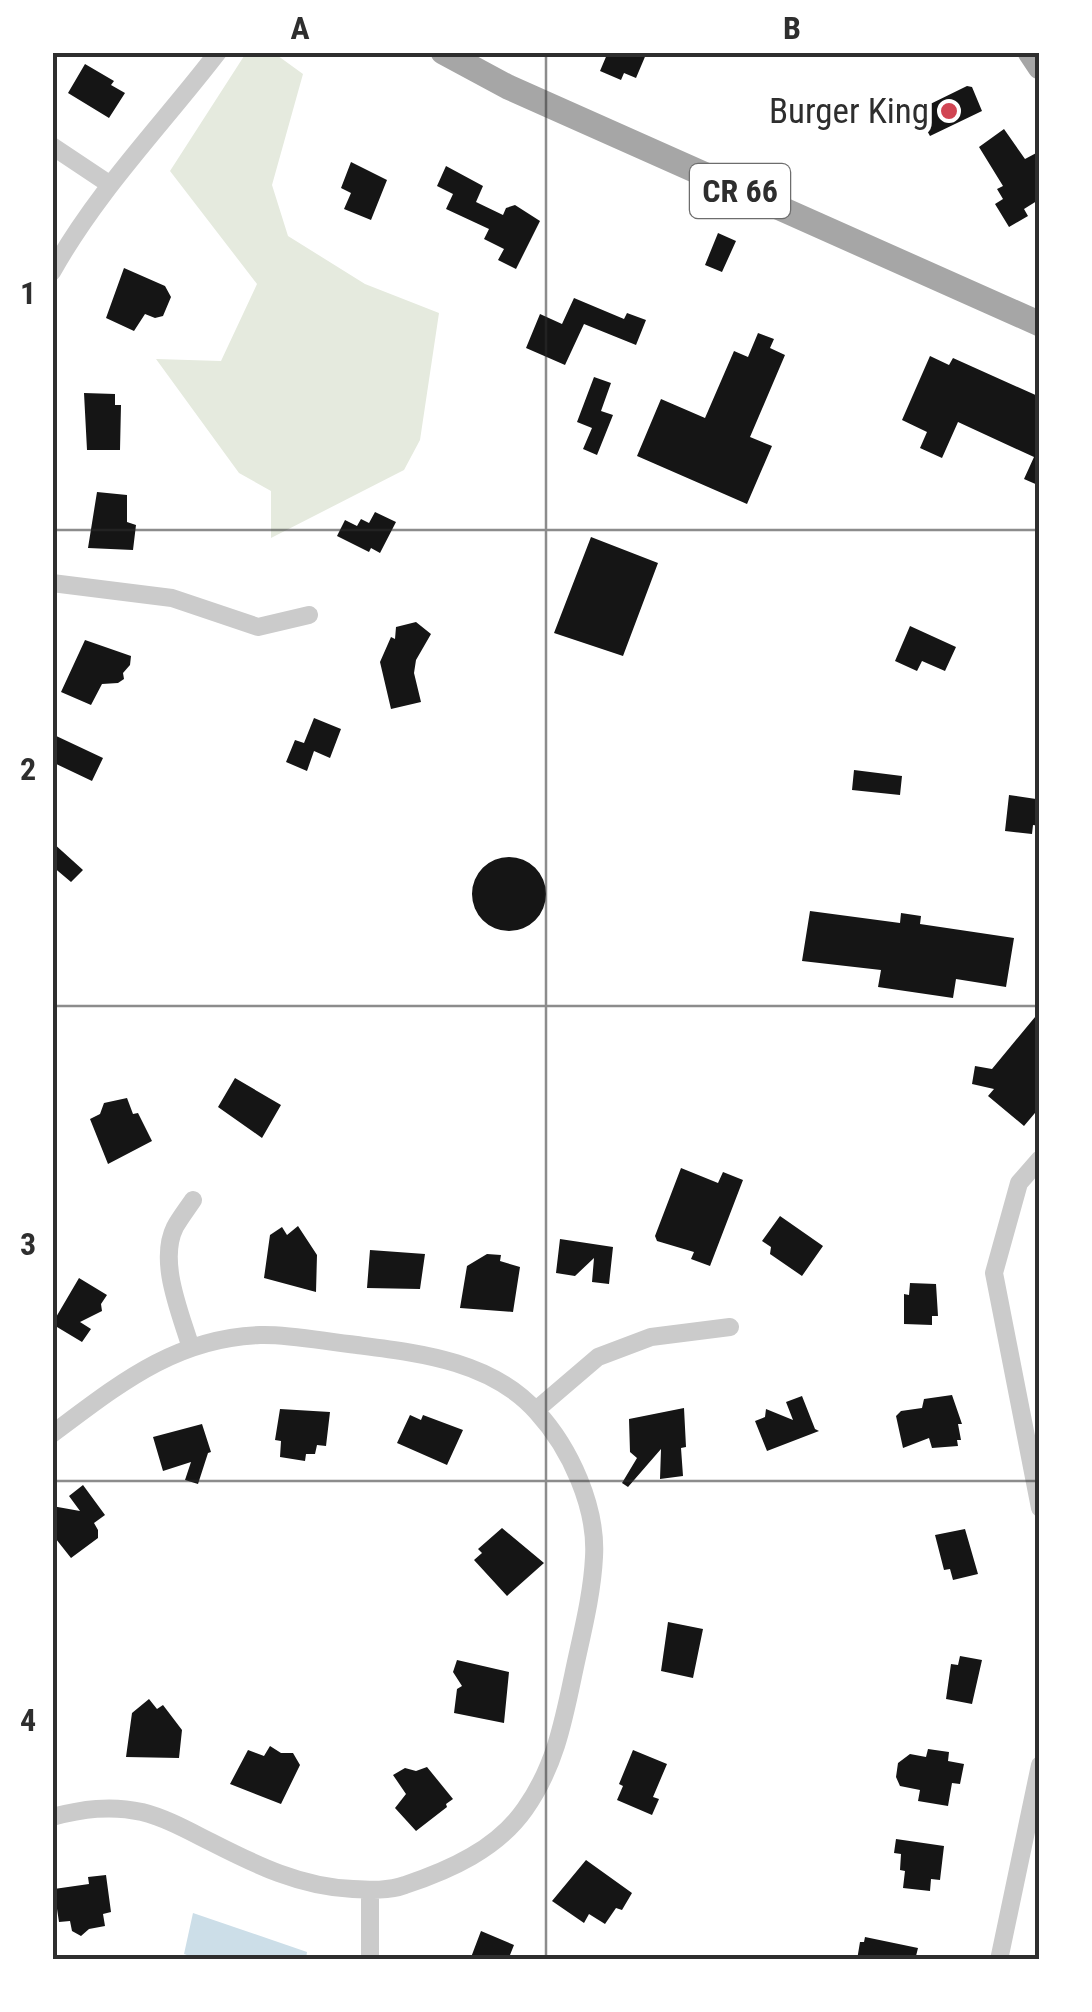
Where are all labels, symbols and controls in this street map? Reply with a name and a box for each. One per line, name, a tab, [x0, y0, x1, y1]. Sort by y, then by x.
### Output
text: A	[290, 9, 310, 47]
text: B	[783, 9, 801, 47]
place label: Burger King	[769, 91, 929, 132]
marker: Burger King	[938, 100, 960, 122]
road number: CR 66	[690, 164, 790, 218]
text: 1	[20, 274, 36, 312]
text: 2	[20, 750, 36, 788]
text: 3	[20, 1225, 36, 1263]
text: 4	[20, 1701, 36, 1739]

